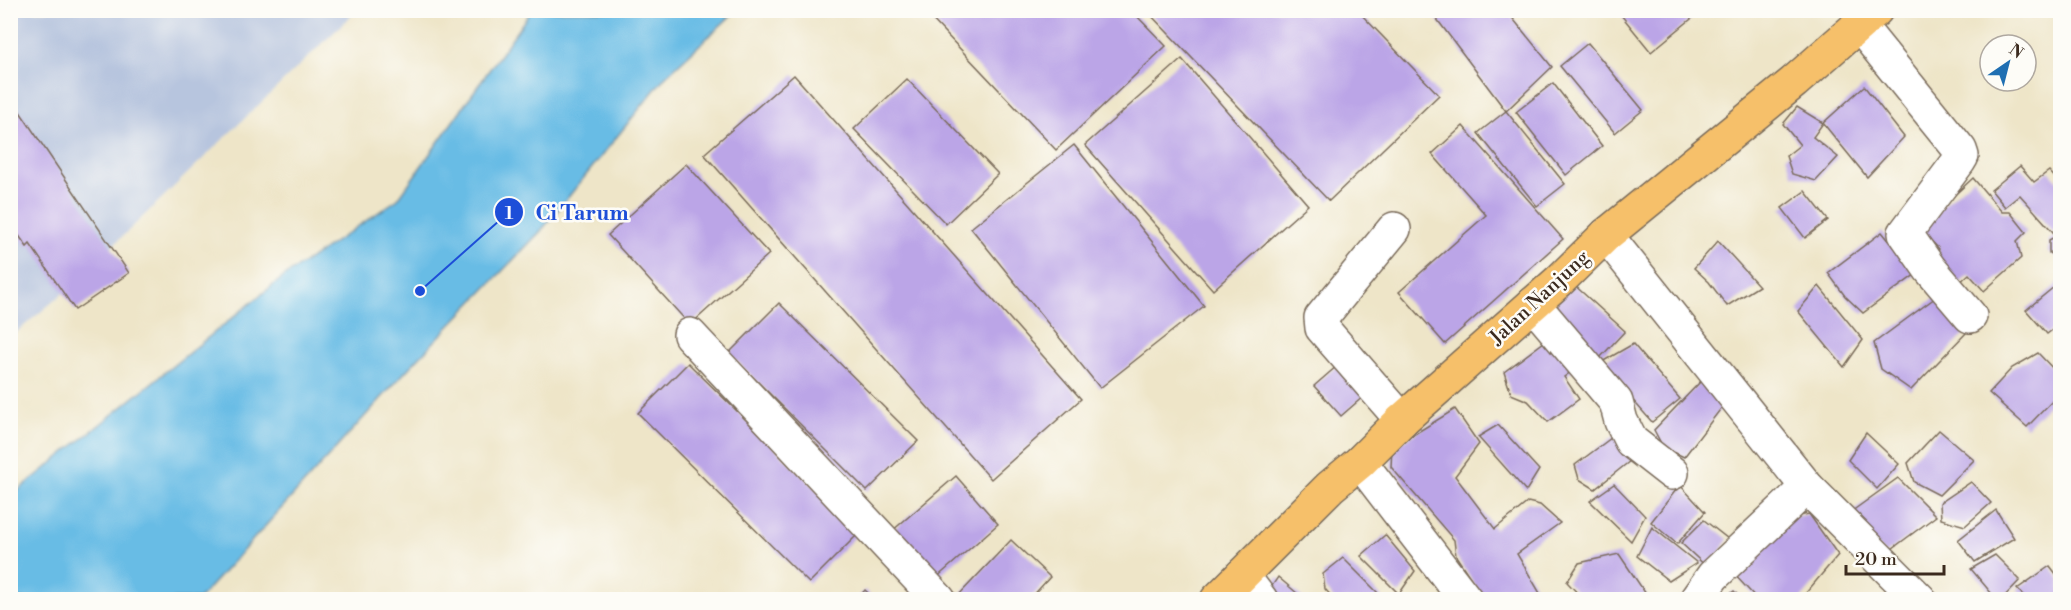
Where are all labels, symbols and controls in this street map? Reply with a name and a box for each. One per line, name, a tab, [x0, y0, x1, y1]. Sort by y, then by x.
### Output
north arrow	[1978, 33, 2038, 93]
text: N	[2005, 40, 2027, 64]
callout: Ci Tarum	[494, 193, 641, 232]
text: Ci Tarum	[535, 201, 629, 227]
text: 1	[505, 202, 514, 225]
street label: Jalan Nanjung	[1484, 245, 1596, 351]
scale bar	[1846, 538, 1944, 576]
text: 20 m	[1855, 548, 1897, 571]

